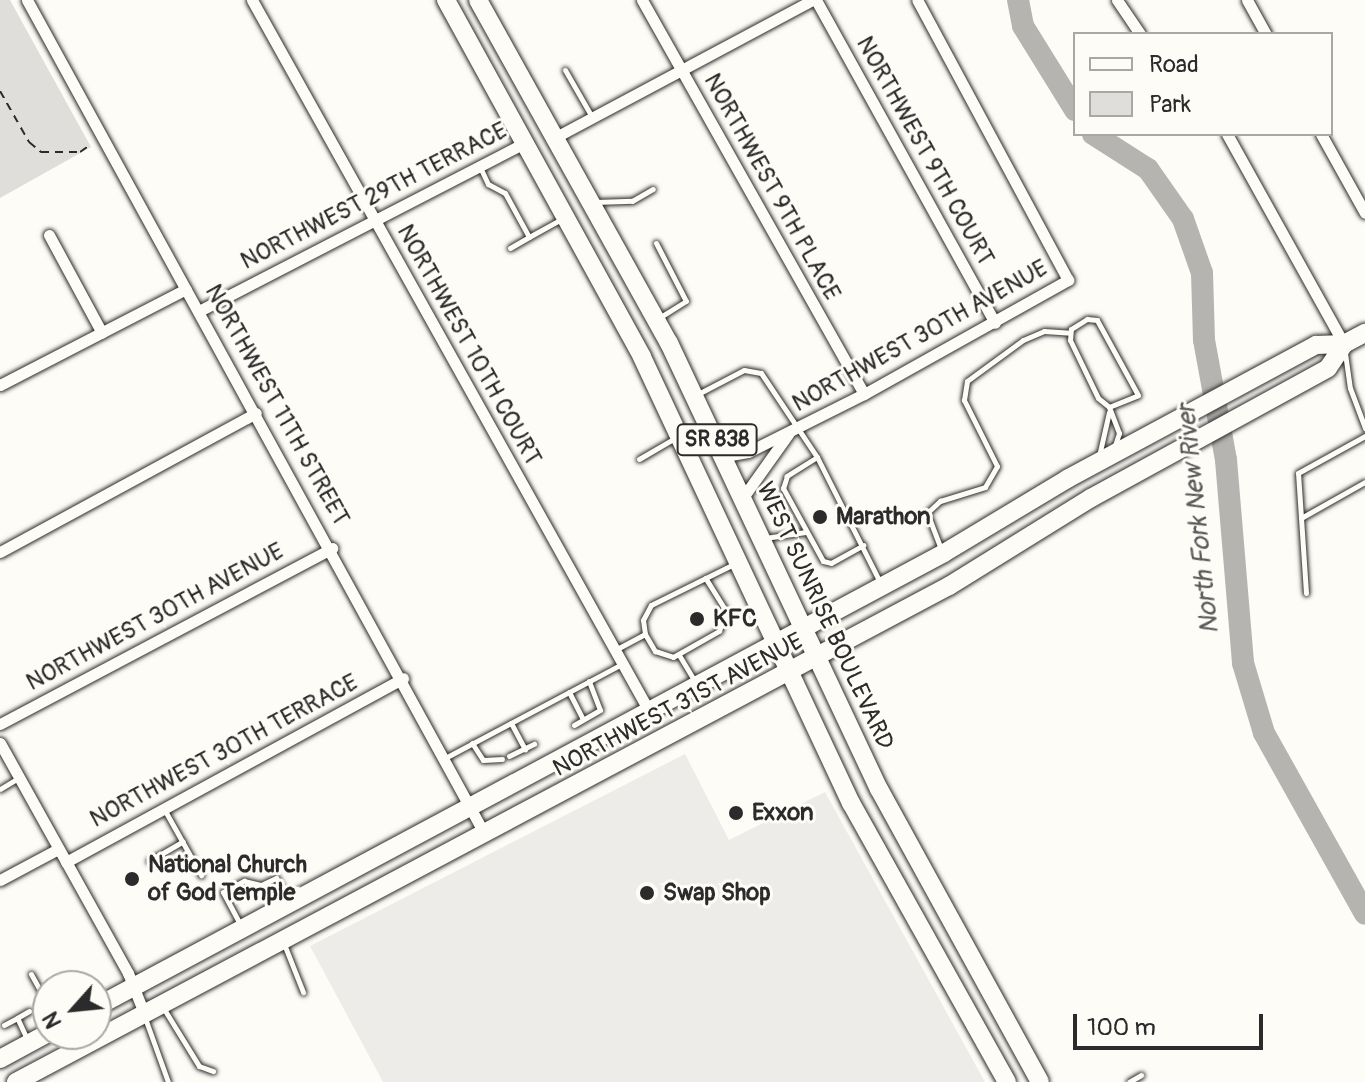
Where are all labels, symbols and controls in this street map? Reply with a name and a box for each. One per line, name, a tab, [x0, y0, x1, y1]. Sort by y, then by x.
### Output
street label: NORTHWEST 9TH COURT	[850, 31, 1000, 271]
legend	[1073, 32, 1333, 136]
text: Road	[1149, 50, 1199, 79]
street label: NORTHWEST 9TH PLACE	[698, 68, 846, 306]
text: Park	[1149, 90, 1191, 119]
street label: NORTHWEST 29TH TERRACE	[236, 116, 512, 276]
street label: NORTHWEST 10TH COURT	[391, 219, 547, 471]
street label: NORTHWEST 30TH AVENUE	[787, 254, 1053, 418]
street label: NORTHWEST 11TH STREET	[199, 279, 355, 531]
water label: North Fork New River	[1171, 402, 1227, 636]
road number: SR 838	[675, 422, 759, 458]
street label: WEST SUNRISE BOULEVARD	[750, 478, 900, 754]
place label: Marathon	[836, 503, 931, 531]
marker: Marathon	[811, 508, 829, 526]
street label: NORTHWEST 30TH AVENUE	[21, 537, 289, 697]
place label: KFC	[713, 605, 757, 633]
marker: KFC	[688, 610, 706, 628]
street label: NORTHWEST 31ST AVENUE	[548, 627, 808, 783]
street label: NORTHWEST 30TH TERRACE	[85, 668, 363, 834]
place label: Exxon	[752, 799, 814, 827]
marker: Exxon	[727, 804, 745, 822]
place label: National Church of God Temple	[148, 851, 307, 907]
marker: National Church of God Temple	[123, 870, 141, 888]
place label: Swap Shop	[663, 879, 771, 907]
marker: Swap Shop	[638, 884, 656, 902]
north arrow	[32, 970, 112, 1050]
scale bar	[1077, 998, 1267, 1048]
text: N	[37, 1007, 68, 1033]
text: 100 m	[1087, 1013, 1156, 1042]

